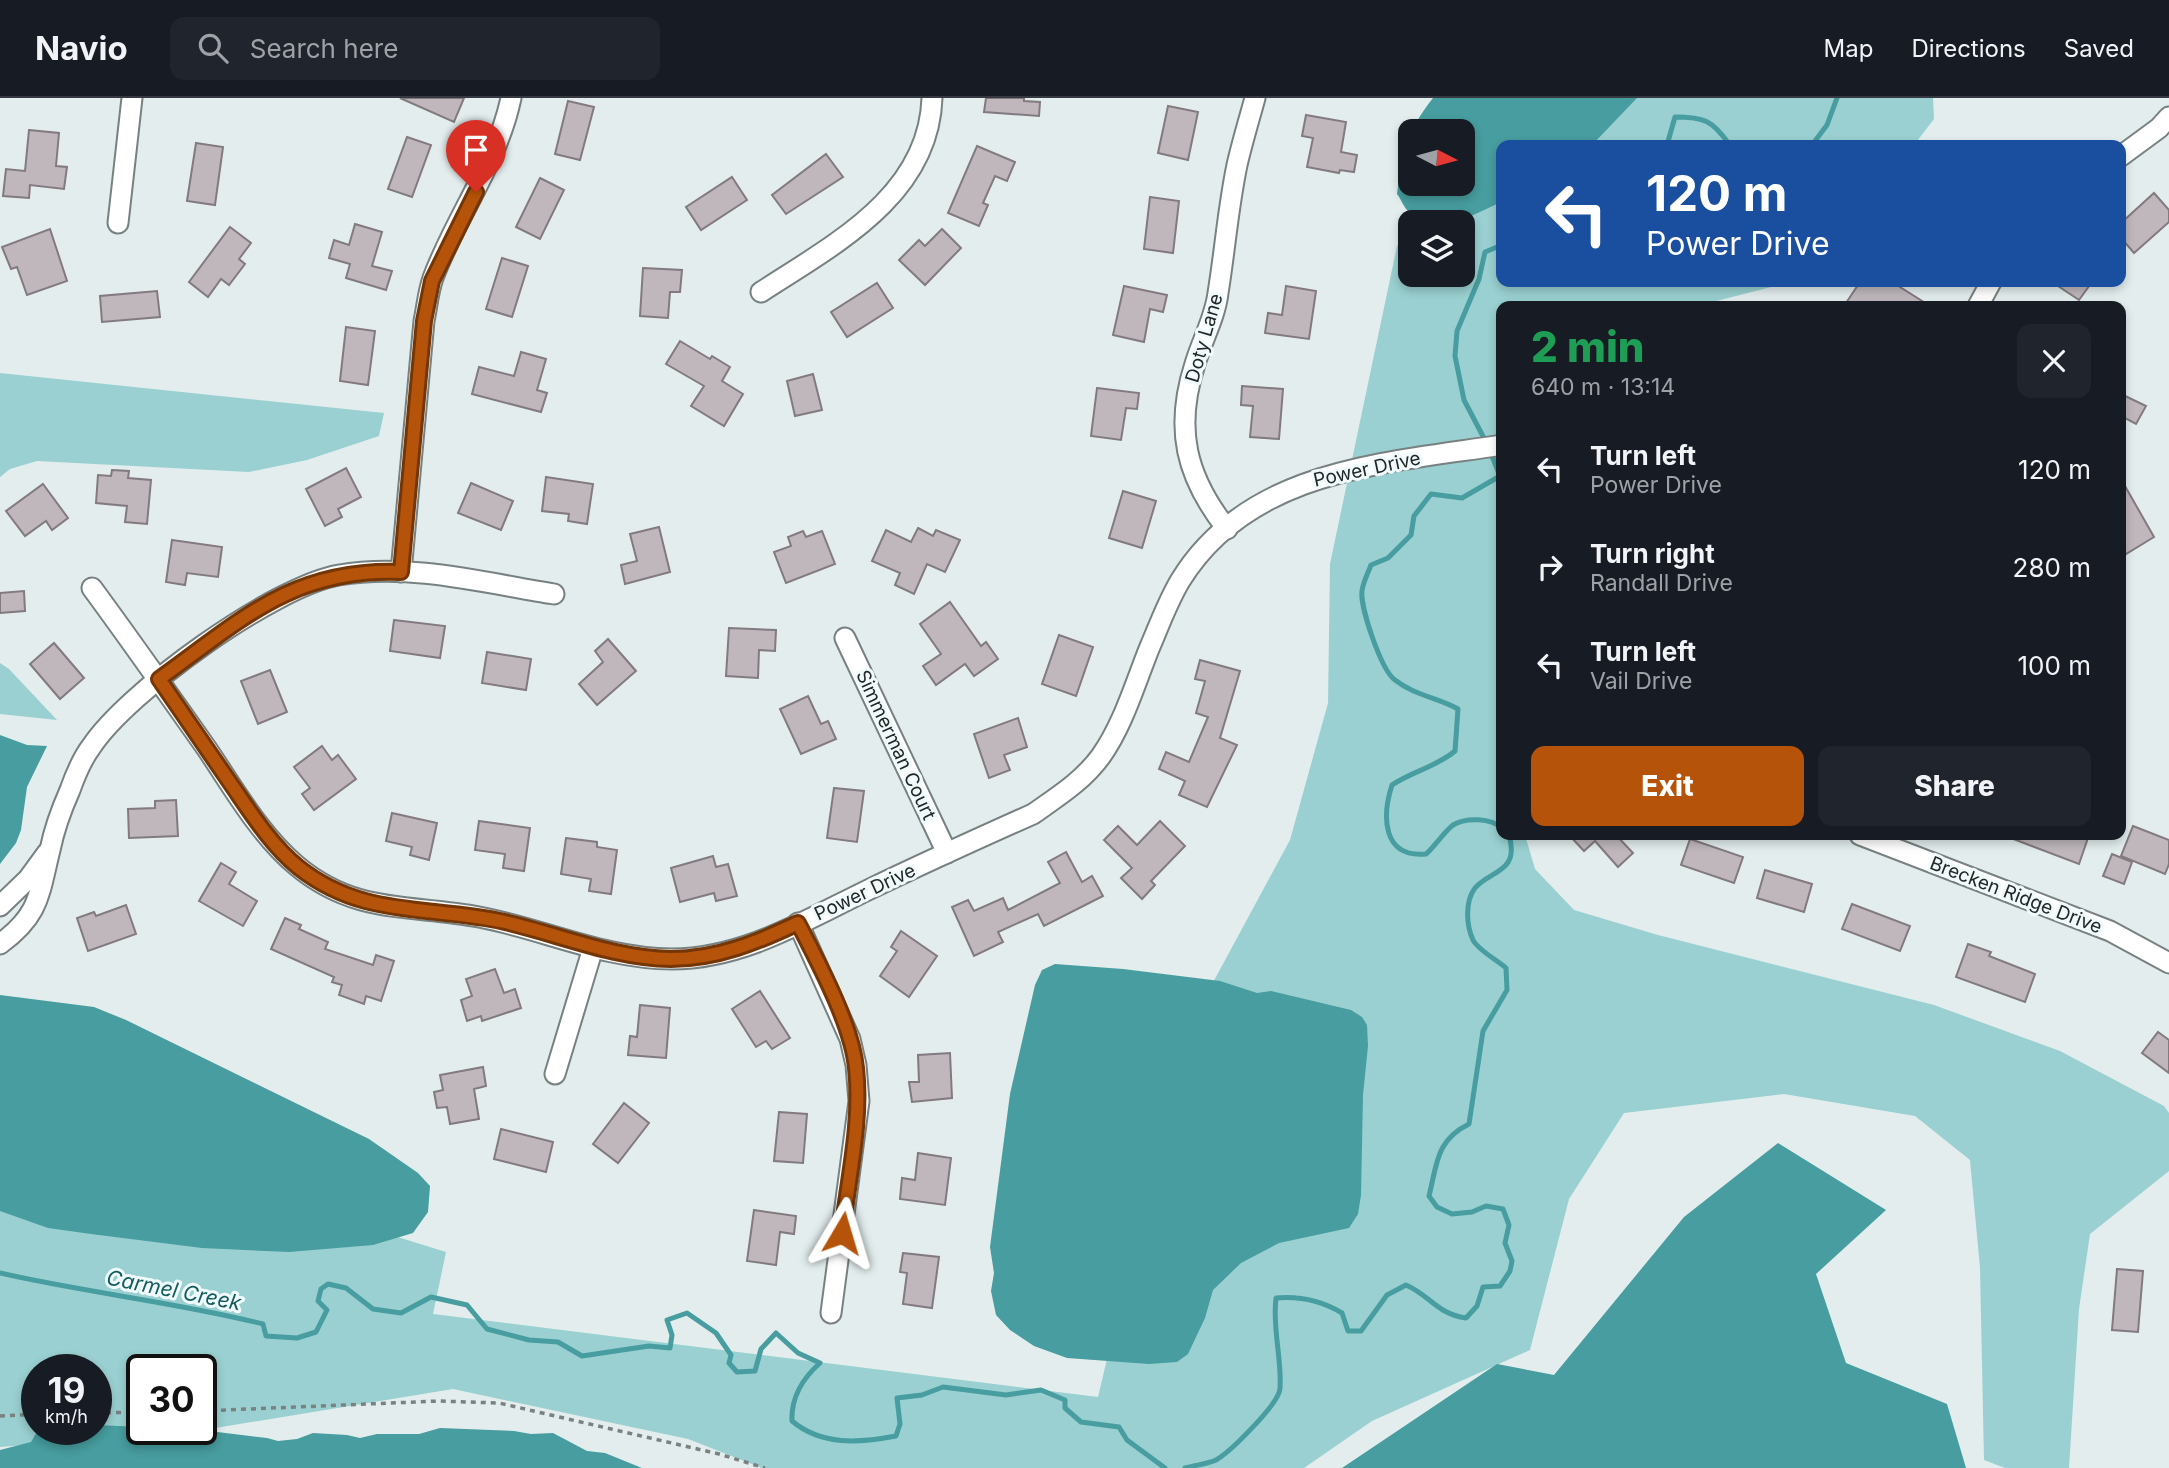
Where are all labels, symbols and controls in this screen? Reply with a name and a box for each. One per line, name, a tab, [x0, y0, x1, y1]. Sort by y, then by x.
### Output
search box	[170, 17, 660, 80]
text: Navio	[35, 28, 128, 68]
icon: search	[194, 29, 232, 67]
text: Search here	[250, 33, 398, 64]
text: Map	[1824, 34, 1873, 63]
text: Directions	[1911, 34, 2026, 63]
text: Saved	[2064, 34, 2134, 63]
north arrow	[1398, 119, 1475, 196]
map controls	[1398, 119, 1475, 287]
pin	[446, 120, 506, 192]
icon: arrive	[457, 131, 495, 169]
text: 120 m	[1646, 164, 1787, 223]
icon: left	[1531, 168, 1622, 259]
button: layers	[1398, 210, 1475, 287]
text: Power Drive	[1646, 224, 1830, 263]
street label: Doty Lane	[1180, 291, 1228, 385]
text: 2 min	[1531, 321, 1645, 372]
button: close	[2017, 324, 2091, 398]
text: 640 m · 13:14	[1531, 373, 1675, 401]
text: Turn left	[1590, 440, 1696, 471]
street label: Power Drive	[1311, 446, 1423, 492]
icon: left	[1531, 450, 1569, 488]
text: 120 m	[2018, 454, 2091, 485]
text: Power Drive	[1590, 471, 1722, 499]
text: Turn right	[1590, 538, 1715, 569]
icon: right	[1531, 548, 1569, 586]
text: 280 m	[2013, 552, 2091, 583]
text: Randall Drive	[1590, 569, 1733, 597]
text: Turn left	[1590, 636, 1696, 667]
icon: left	[1531, 646, 1569, 684]
text: 100 m	[2018, 650, 2091, 681]
street label: Simmerman Court	[851, 666, 941, 824]
text: Vail Drive	[1590, 667, 1692, 695]
button: Exit	[1531, 746, 1804, 826]
button: Share	[1818, 746, 2091, 826]
street label: Brecken Ridge Drive	[1927, 852, 2105, 938]
street label: Power Drive	[811, 859, 919, 925]
position arrow	[805, 1196, 879, 1270]
water label: Carmel Creek	[105, 1265, 244, 1315]
speed limit sign: 30	[126, 1354, 217, 1445]
text: 19	[48, 1369, 85, 1411]
text: km/h	[45, 1406, 88, 1427]

